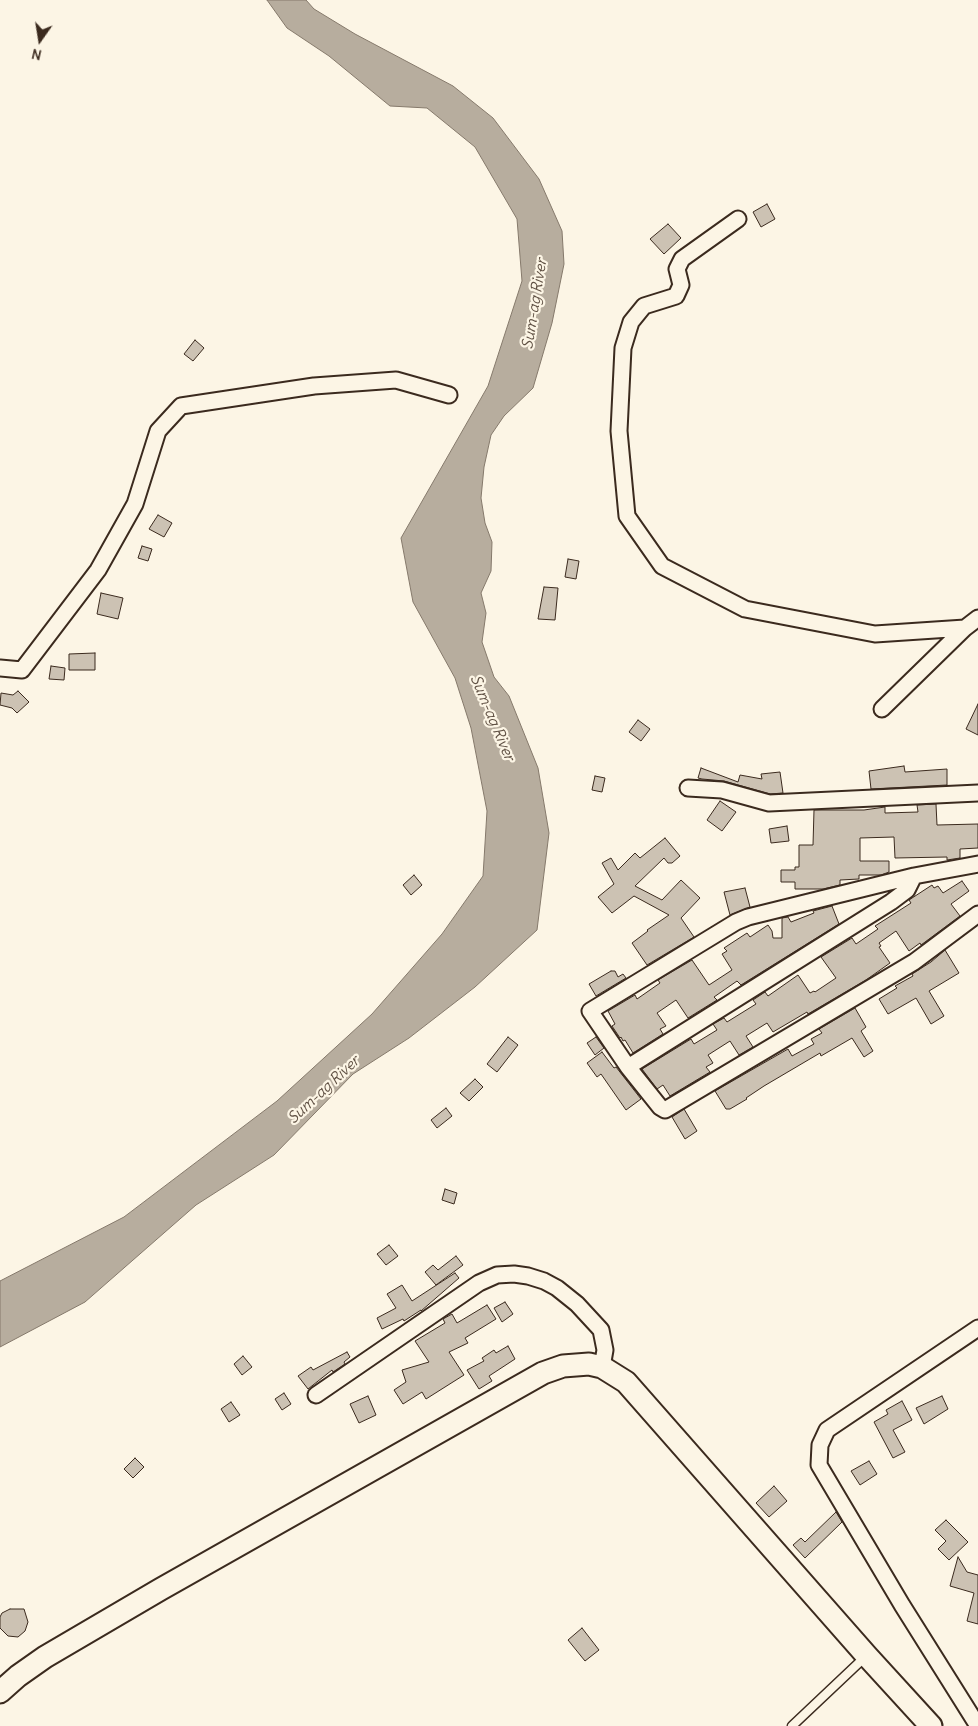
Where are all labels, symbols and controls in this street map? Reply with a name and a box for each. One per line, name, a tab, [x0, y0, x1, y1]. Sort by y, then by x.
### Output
north arrow	[15, 15, 65, 65]
text: N	[30, 45, 43, 64]
water label: Sum-ag River	[519, 257, 551, 351]
water label: Sum-ag River	[466, 672, 518, 764]
water label: Sum-ag River	[284, 1052, 364, 1128]

